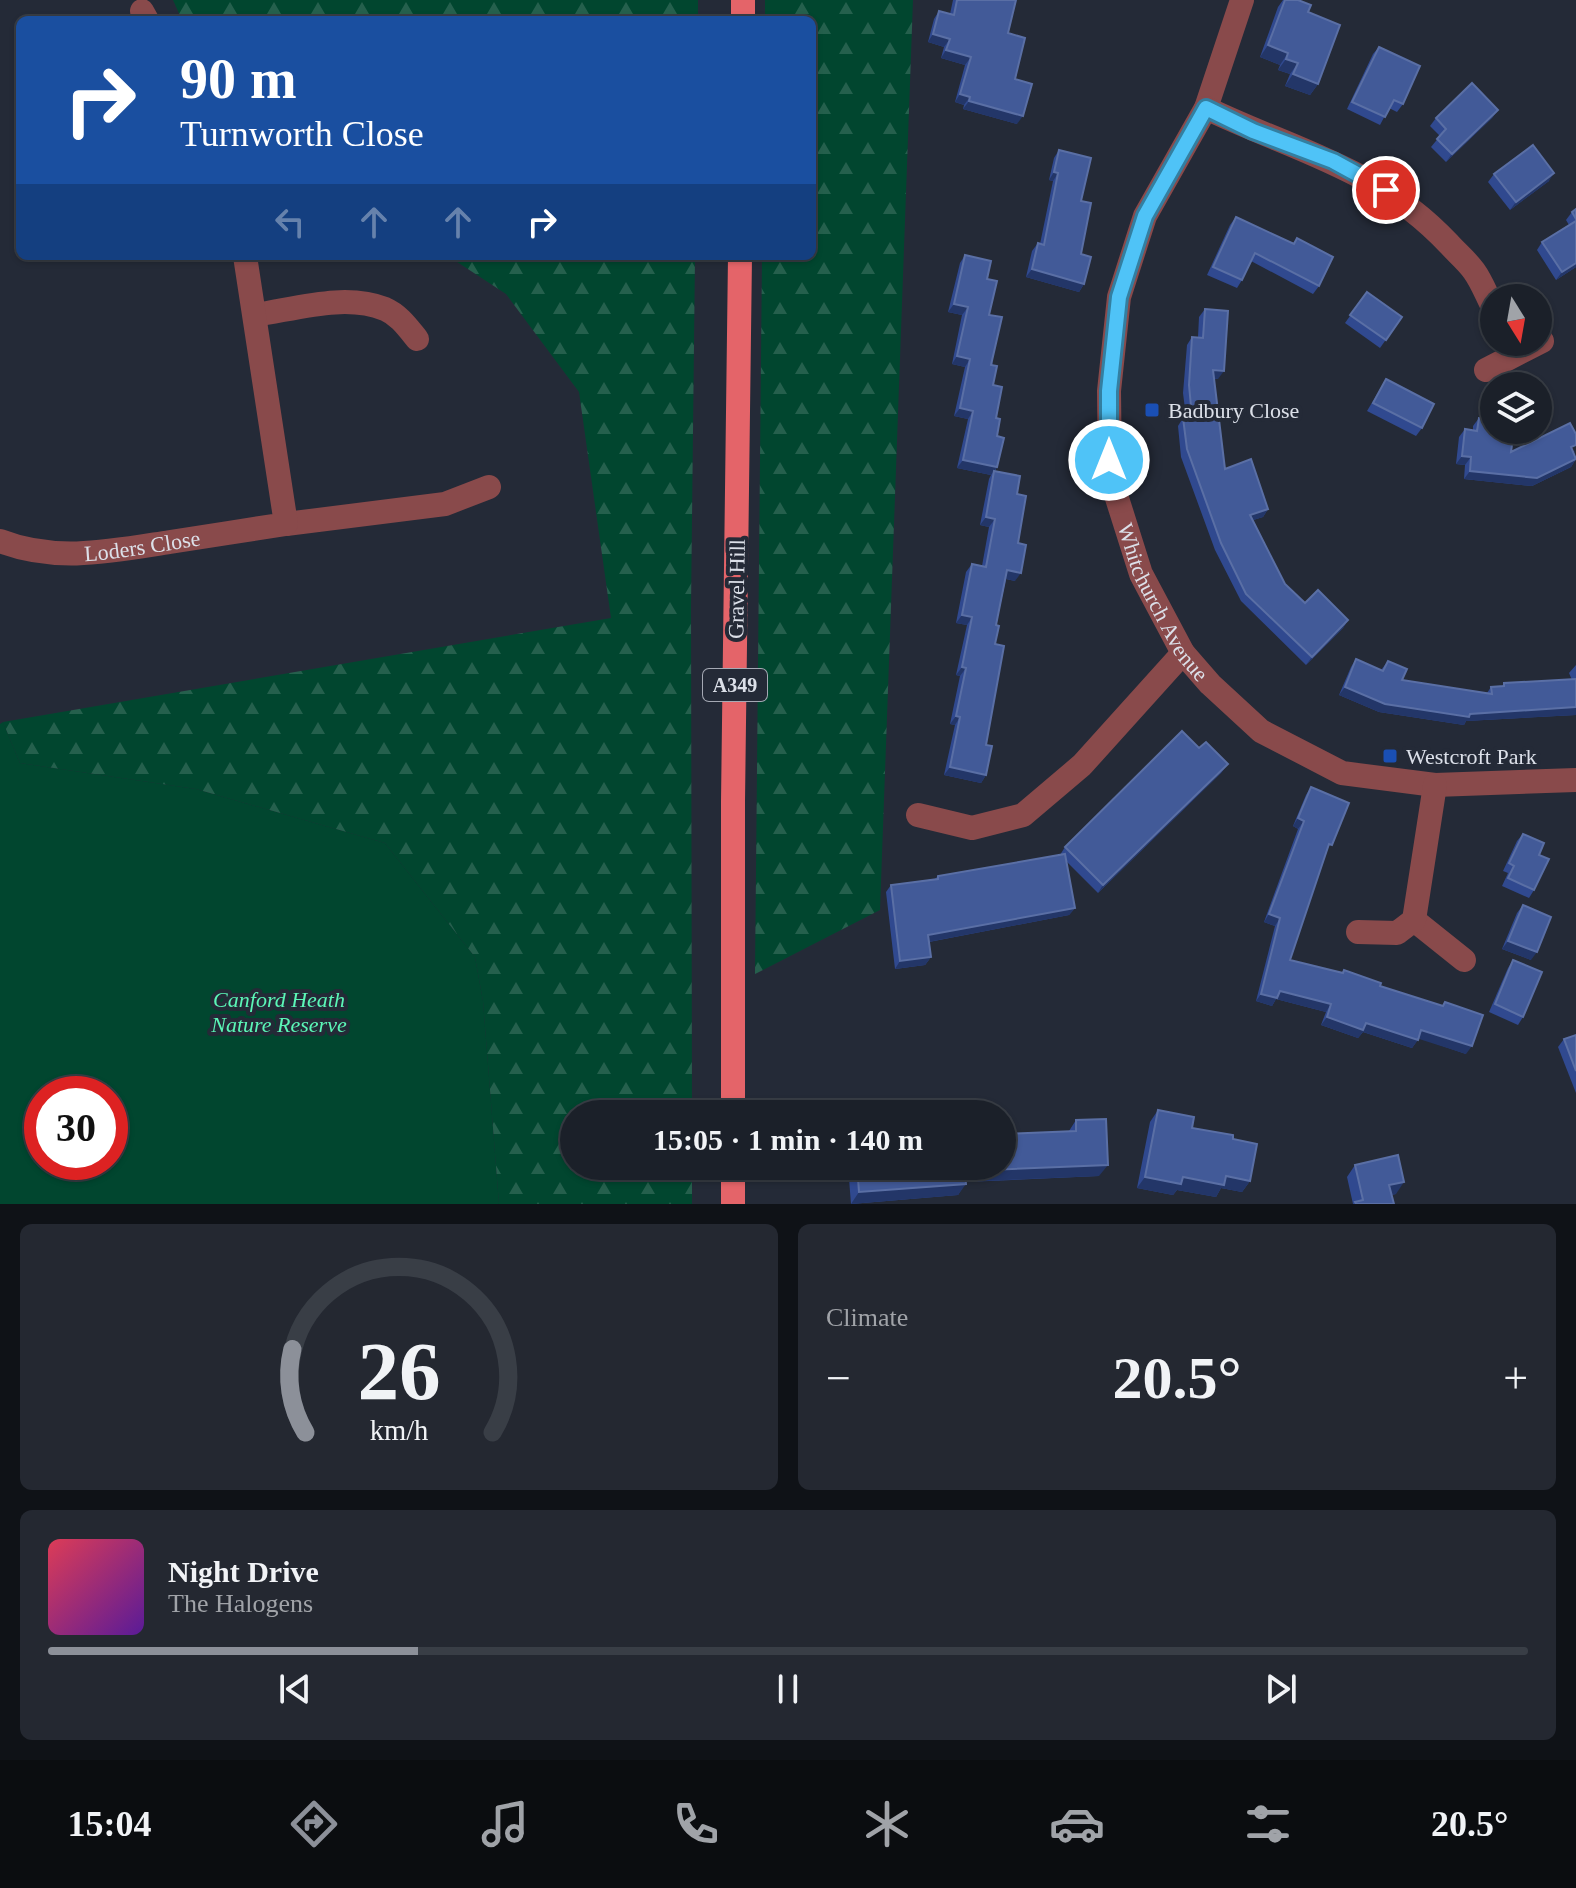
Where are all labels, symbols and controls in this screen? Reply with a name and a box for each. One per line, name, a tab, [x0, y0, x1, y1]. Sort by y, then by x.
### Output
icon: right	[48, 48, 152, 152]
text: 90 m	[180, 48, 297, 110]
text: Turnworth Close	[180, 114, 424, 154]
pin	[1352, 156, 1420, 224]
icon: arrive	[1364, 168, 1408, 212]
icon: left	[268, 200, 312, 244]
icon: ahead	[352, 200, 396, 244]
icon: ahead	[436, 200, 480, 244]
icon: right	[520, 200, 564, 244]
north arrow	[1480, 284, 1552, 356]
map controls	[1480, 284, 1552, 444]
button: layers	[1480, 372, 1552, 444]
place label: Badbury Close	[1168, 398, 1299, 423]
marker: Badbury Close	[1143, 401, 1161, 419]
position arrow	[1067, 418, 1151, 502]
street label: Whitchurch Avenue	[1113, 520, 1214, 686]
street label: Loders Close	[83, 526, 202, 566]
street label: Gravel Hill	[723, 539, 750, 639]
road number: A349	[703, 669, 767, 701]
place label: Westcroft Park	[1406, 744, 1537, 769]
marker: Westcroft Park	[1381, 747, 1399, 765]
park label: Canford Heath Nature Reserve	[210, 987, 347, 1037]
speed limit sign: 30	[24, 1076, 128, 1180]
text: 15:05 · 1 min · 140 m	[653, 1123, 923, 1156]
text: Climate	[826, 1303, 908, 1332]
text: 26	[357, 1325, 441, 1417]
text: 20.5°	[1113, 1345, 1242, 1411]
text: −	[826, 1354, 851, 1403]
text: +	[1503, 1354, 1528, 1403]
text: km/h	[370, 1415, 428, 1446]
text: Night Drive	[168, 1555, 319, 1588]
text: The Halogens	[168, 1589, 313, 1618]
icon: previous	[273, 1667, 317, 1711]
icon: pause	[766, 1667, 810, 1711]
icon: next	[1259, 1667, 1303, 1711]
icon: directions	[286, 1796, 342, 1852]
icon: music	[477, 1796, 533, 1852]
icon: phone	[668, 1796, 724, 1852]
icon: climate	[859, 1796, 915, 1852]
icon: car	[1049, 1796, 1105, 1852]
icon: filters	[1240, 1796, 1296, 1852]
text: 15:04	[67, 1804, 151, 1844]
text: 20.5°	[1431, 1804, 1509, 1844]

